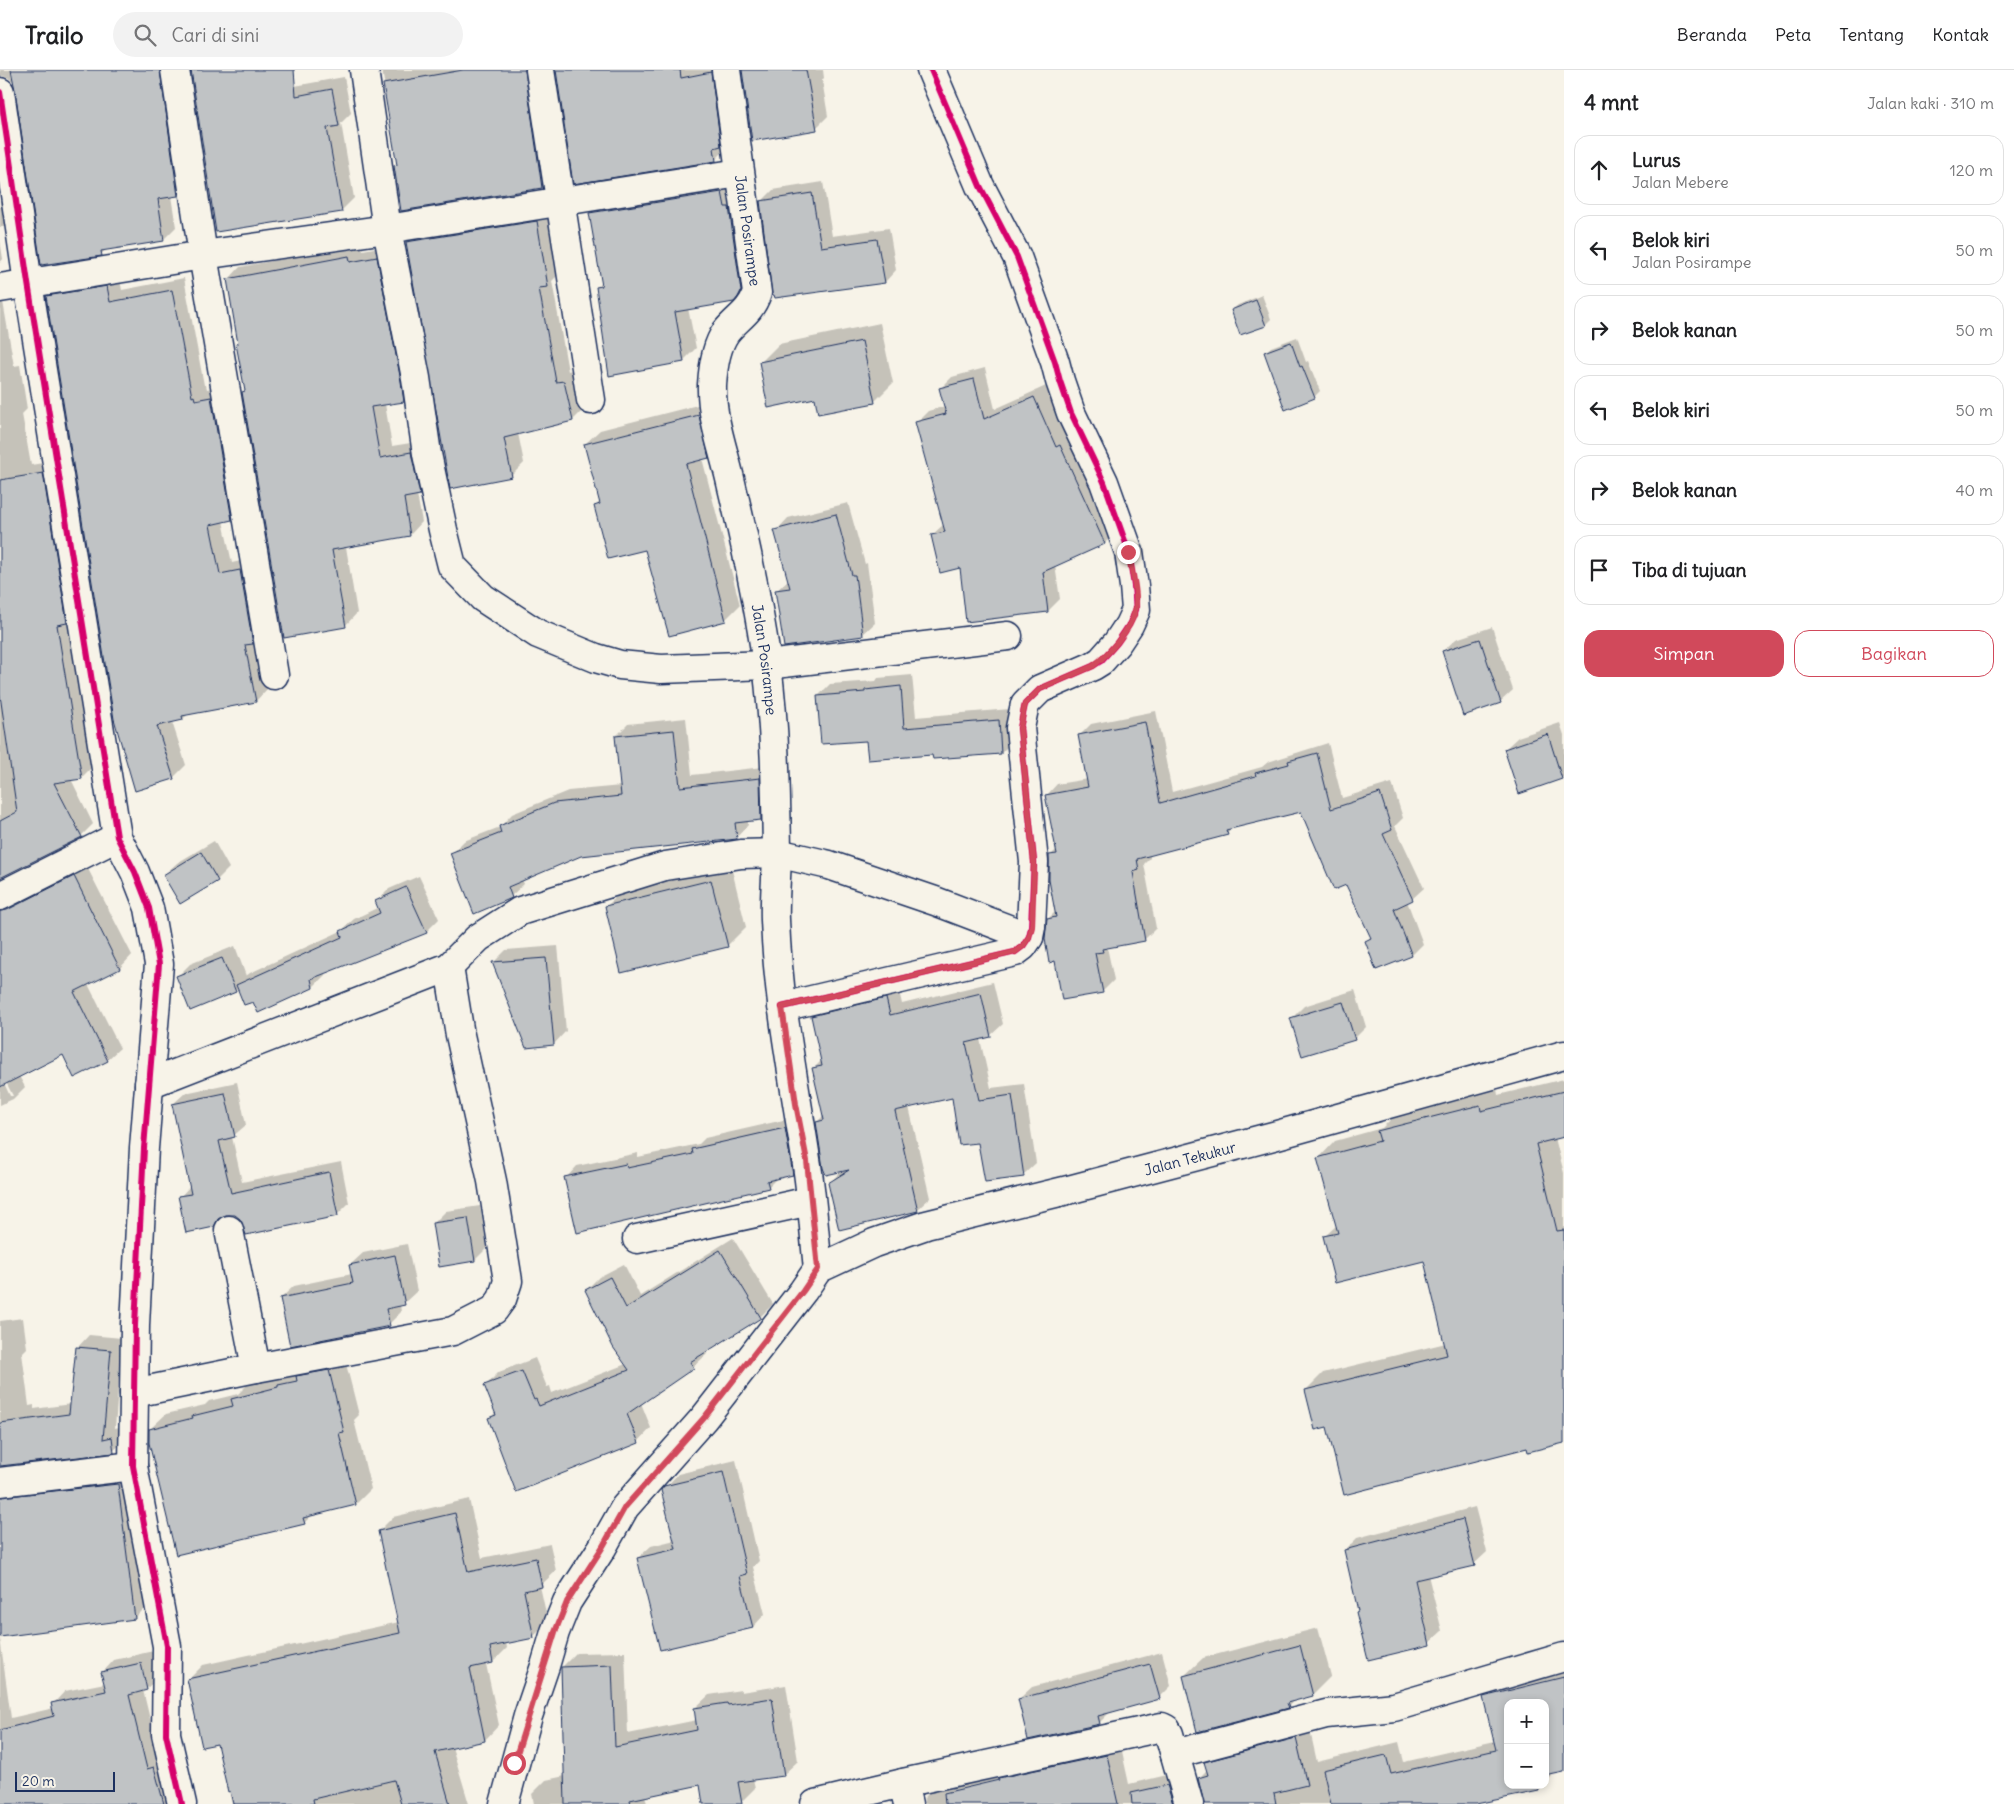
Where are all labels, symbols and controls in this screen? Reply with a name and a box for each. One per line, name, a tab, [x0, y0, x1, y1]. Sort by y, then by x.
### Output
search box	[113, 12, 463, 57]
text: Trailo	[25, 20, 83, 50]
icon: search	[131, 21, 159, 49]
text: Cari di sini	[171, 23, 259, 47]
text: Beranda	[1677, 23, 1747, 46]
text: Peta	[1775, 23, 1811, 46]
text: Tentang	[1839, 23, 1904, 46]
text: Kontak	[1932, 23, 1989, 46]
text: 4 mnt	[1584, 89, 1639, 116]
text: Jalan kaki · 310 m	[1867, 93, 1994, 113]
text: Lurus	[1632, 148, 1681, 172]
icon: ahead	[1585, 156, 1613, 184]
text: 120 m	[1950, 160, 1993, 180]
text: Jalan Mebere	[1632, 172, 1729, 192]
street label: Jalan Posirampe	[731, 174, 765, 287]
text: Belok kiri	[1632, 228, 1710, 252]
icon: left	[1585, 236, 1613, 264]
text: 50 m	[1955, 240, 1993, 260]
text: Jalan Posirampe	[1632, 252, 1751, 272]
icon: right	[1585, 316, 1613, 344]
text: Belok kanan	[1632, 318, 1737, 342]
text: 50 m	[1955, 320, 1993, 340]
icon: left	[1585, 396, 1613, 424]
text: Belok kiri	[1632, 398, 1710, 422]
text: 50 m	[1955, 400, 1993, 420]
icon: right	[1585, 476, 1613, 504]
text: Belok kanan	[1632, 478, 1737, 502]
text: 40 m	[1955, 480, 1993, 500]
route end	[1117, 541, 1140, 564]
icon: arrive	[1585, 556, 1613, 584]
text: Tiba di tujuan	[1632, 558, 1747, 582]
street label: Jalan Posirampe	[748, 602, 782, 716]
button: Simpan	[1584, 630, 1784, 677]
button: Bagikan	[1794, 630, 1994, 677]
street label: Jalan Tekukur	[1142, 1137, 1238, 1179]
map controls	[1504, 1699, 1549, 1789]
button: +	[1504, 1699, 1549, 1744]
button: −	[1504, 1744, 1549, 1789]
route start	[503, 1752, 526, 1775]
scale bar	[15, 1769, 115, 1792]
text: 20 m	[22, 1772, 55, 1790]

